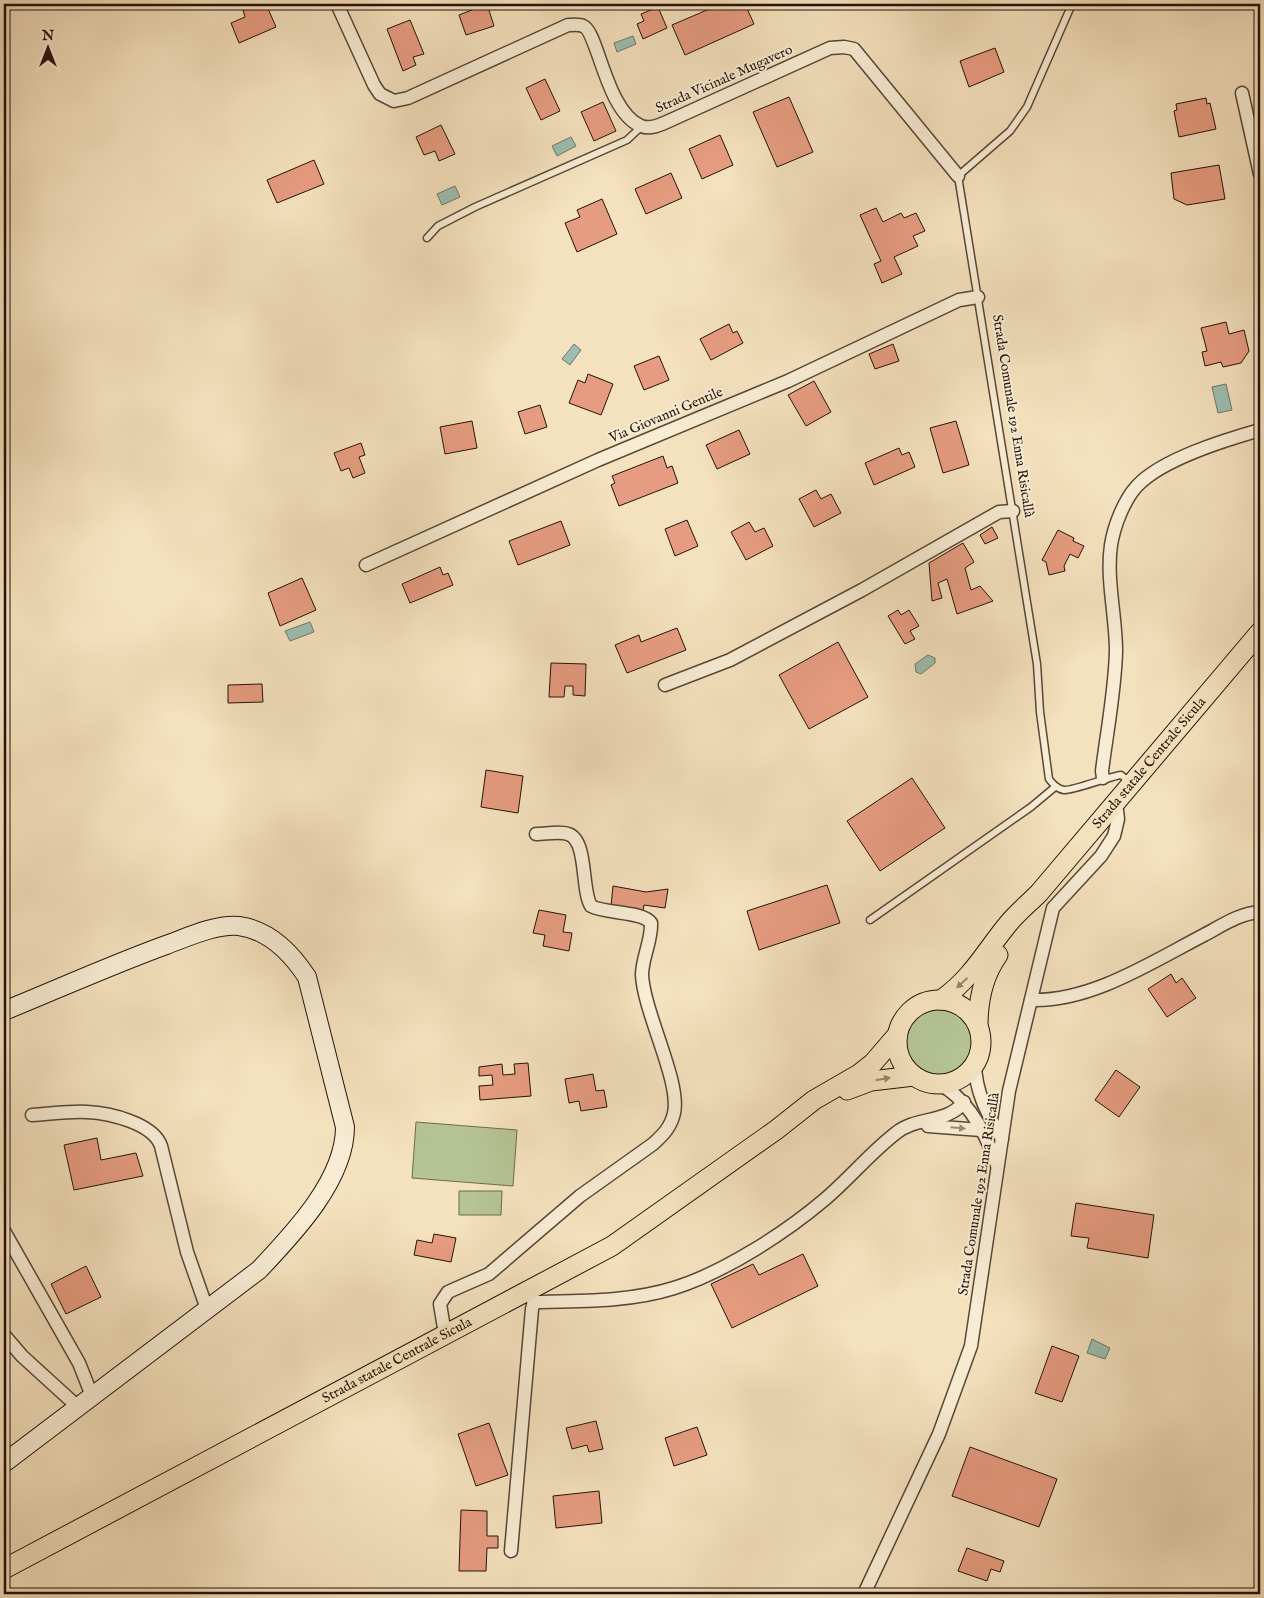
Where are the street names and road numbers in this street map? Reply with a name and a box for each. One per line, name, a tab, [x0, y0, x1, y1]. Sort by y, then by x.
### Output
street label: Strada Vicinale Mugavero	[653, 40, 796, 117]
street label: Strada Comunale 192 Enna Risicallà	[988, 313, 1038, 520]
street label: Via Giovanni Gentile	[605, 383, 726, 447]
street label: Strada statale Centrale Sicula	[1088, 693, 1211, 833]
street label: Strada Comunale 192 Enna Risicallà	[954, 1090, 1004, 1297]
street label: Strada statale Centrale Sicula	[319, 1313, 476, 1407]

